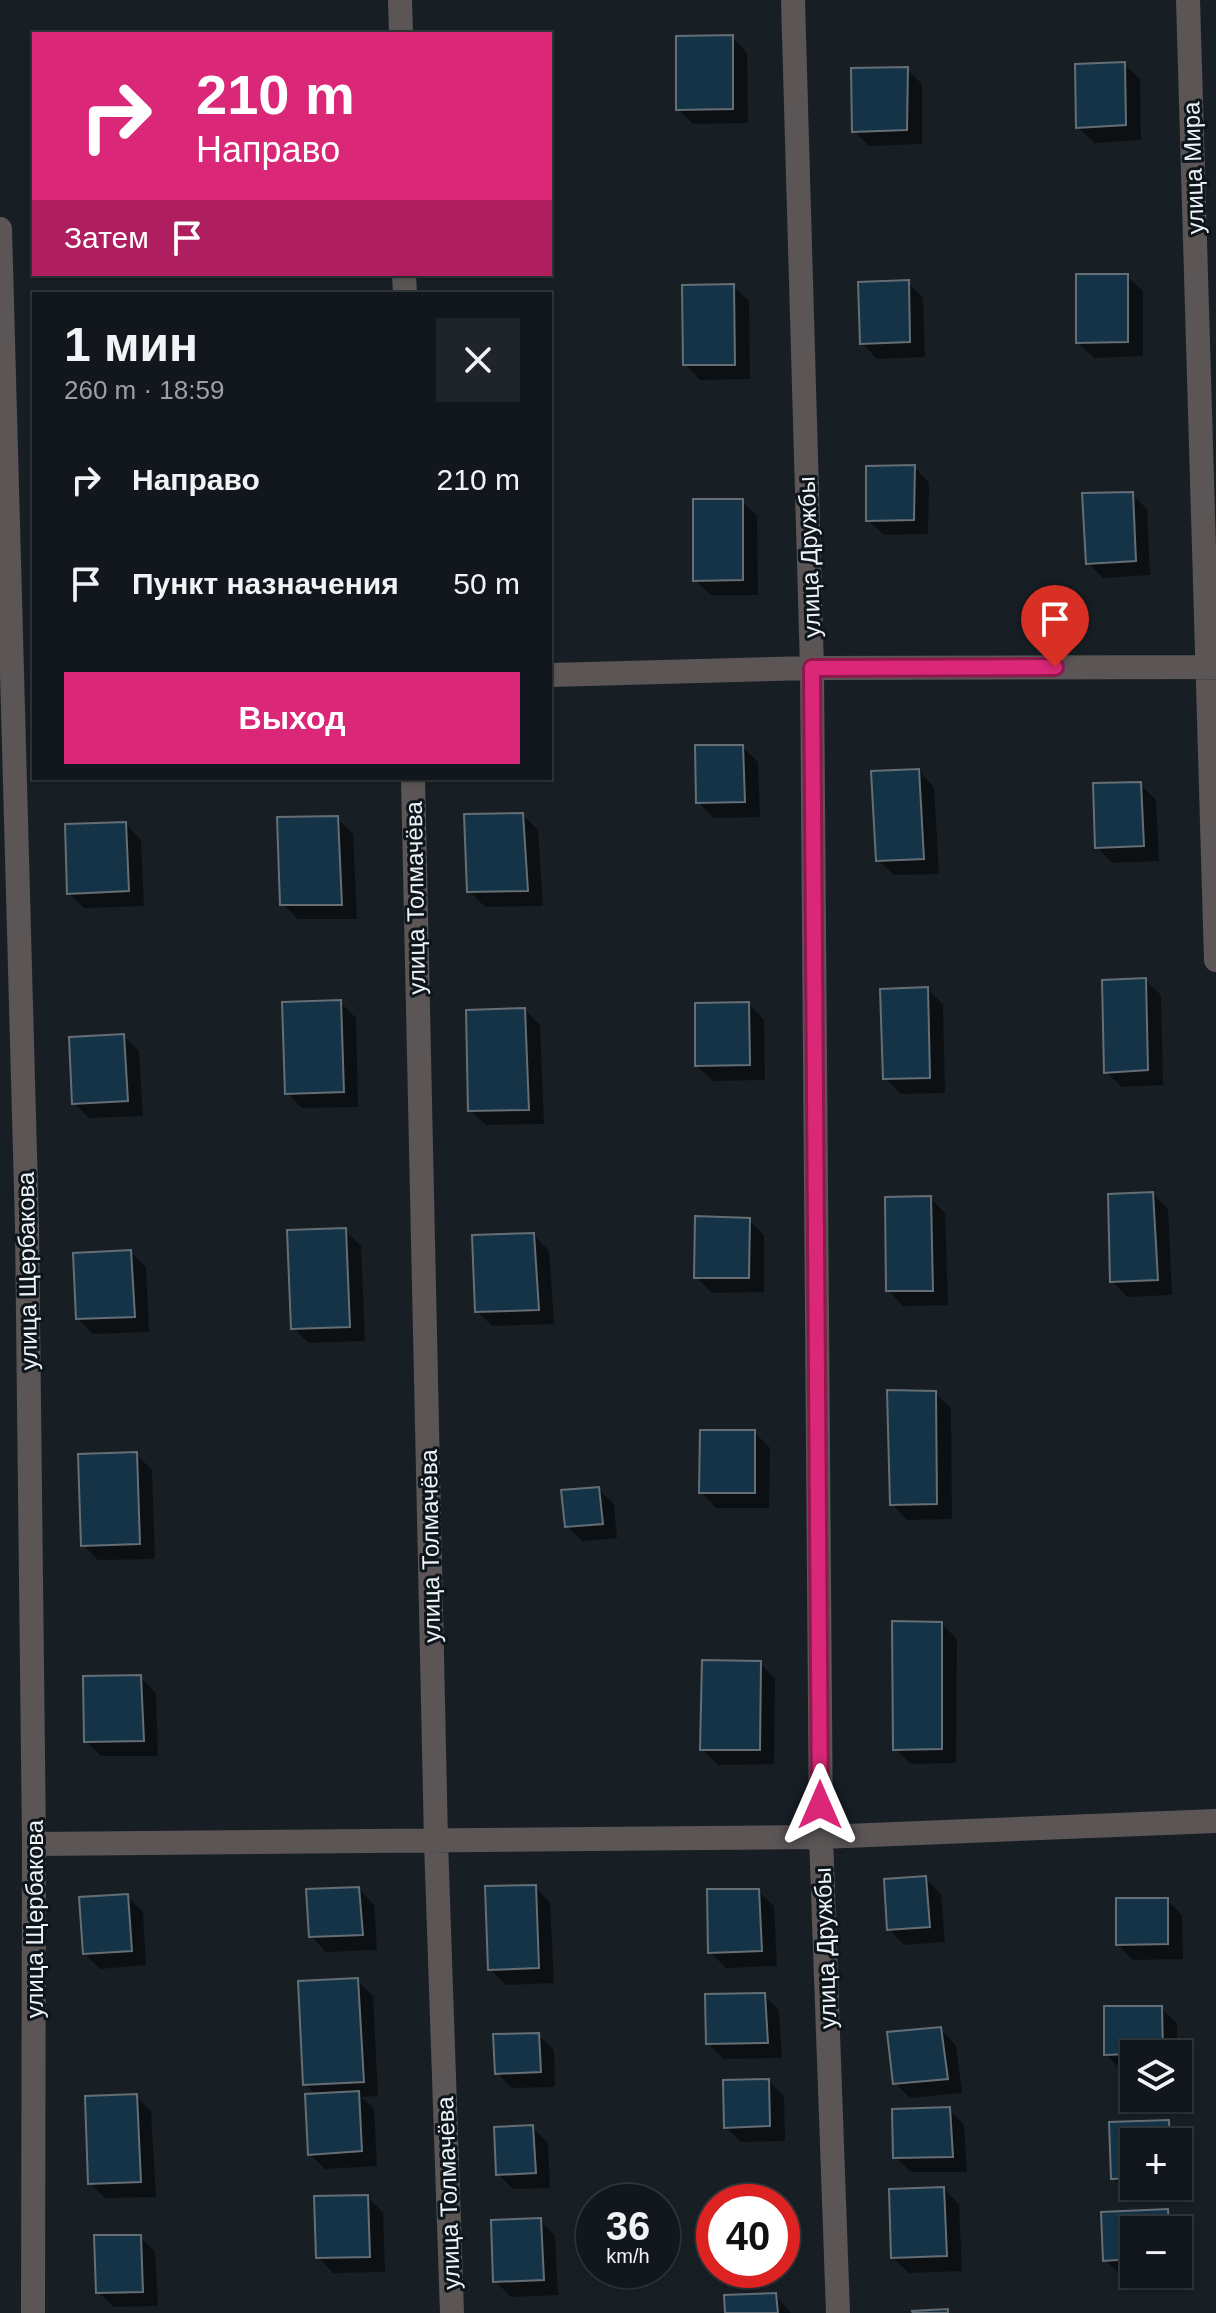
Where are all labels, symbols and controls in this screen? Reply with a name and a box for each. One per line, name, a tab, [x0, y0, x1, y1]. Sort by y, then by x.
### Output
text: 210 m	[196, 63, 355, 126]
icon: right	[64, 64, 168, 168]
street label: улица Мира	[1177, 101, 1209, 235]
text: Направо	[196, 129, 340, 170]
icon: arrive	[165, 216, 209, 260]
text: Затем	[64, 221, 149, 254]
text: 1 мин	[64, 318, 198, 371]
button: close	[436, 318, 520, 402]
text: 260 m · 18:59	[64, 375, 224, 405]
icon: right	[64, 458, 108, 502]
text: Направо	[132, 463, 260, 496]
text: 210 m	[437, 463, 520, 496]
street label: улица Дружбы	[793, 476, 825, 638]
icon: arrive	[64, 562, 108, 606]
text: Пункт назначения	[132, 567, 399, 600]
text: 50 m	[453, 567, 520, 600]
pin	[1021, 585, 1089, 667]
icon: arrive	[1033, 597, 1077, 641]
button: Выход	[64, 672, 520, 764]
street label: улица Толмачёва	[400, 801, 430, 995]
street label: улица Щербакова	[12, 1171, 42, 1370]
street label: улица Толмачёва	[415, 1449, 445, 1643]
position arrow	[778, 1763, 862, 1847]
street label: улица Щербакова	[21, 1819, 48, 2018]
street label: улица Дружбы	[809, 1867, 841, 2029]
map controls	[1120, 2040, 1192, 2288]
button: layers	[1120, 2040, 1192, 2112]
street label: улица Толмачёва	[431, 2095, 465, 2290]
button: +	[1120, 2128, 1192, 2200]
speed limit sign: 40	[696, 2184, 800, 2288]
text: 36	[606, 2204, 650, 2248]
button: −	[1120, 2216, 1192, 2288]
text: km/h	[606, 2245, 650, 2267]

